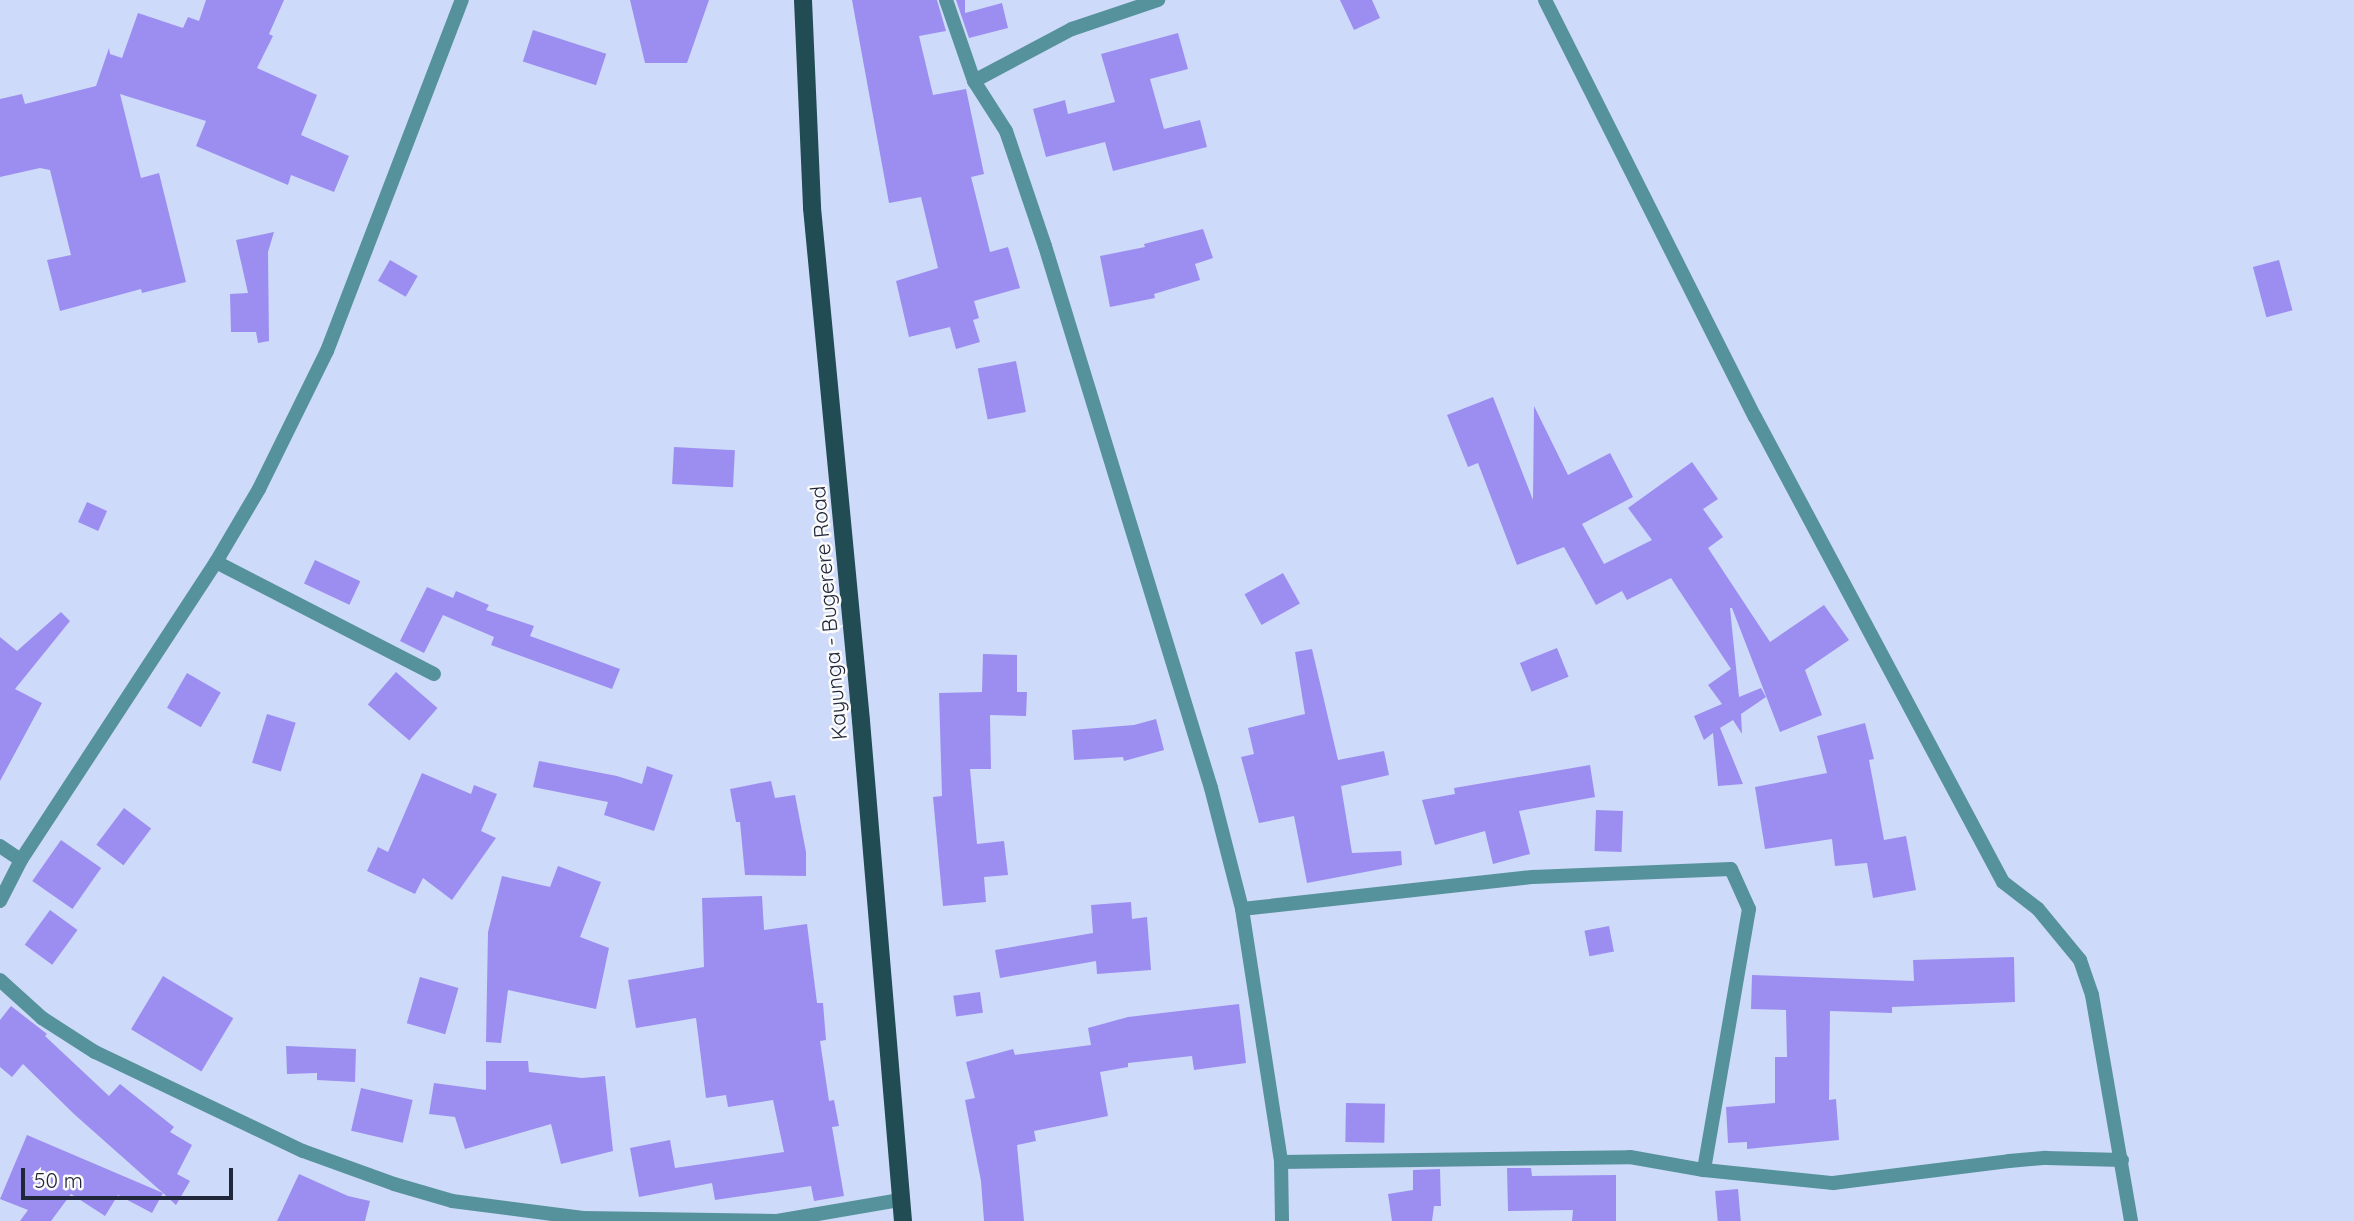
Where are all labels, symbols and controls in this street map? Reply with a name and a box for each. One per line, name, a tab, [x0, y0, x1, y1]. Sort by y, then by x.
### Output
street label: Kayunga - Bugerere Road	[804, 485, 852, 741]
scale bar	[24, 1154, 236, 1198]
text: 50 m	[34, 1167, 83, 1193]

